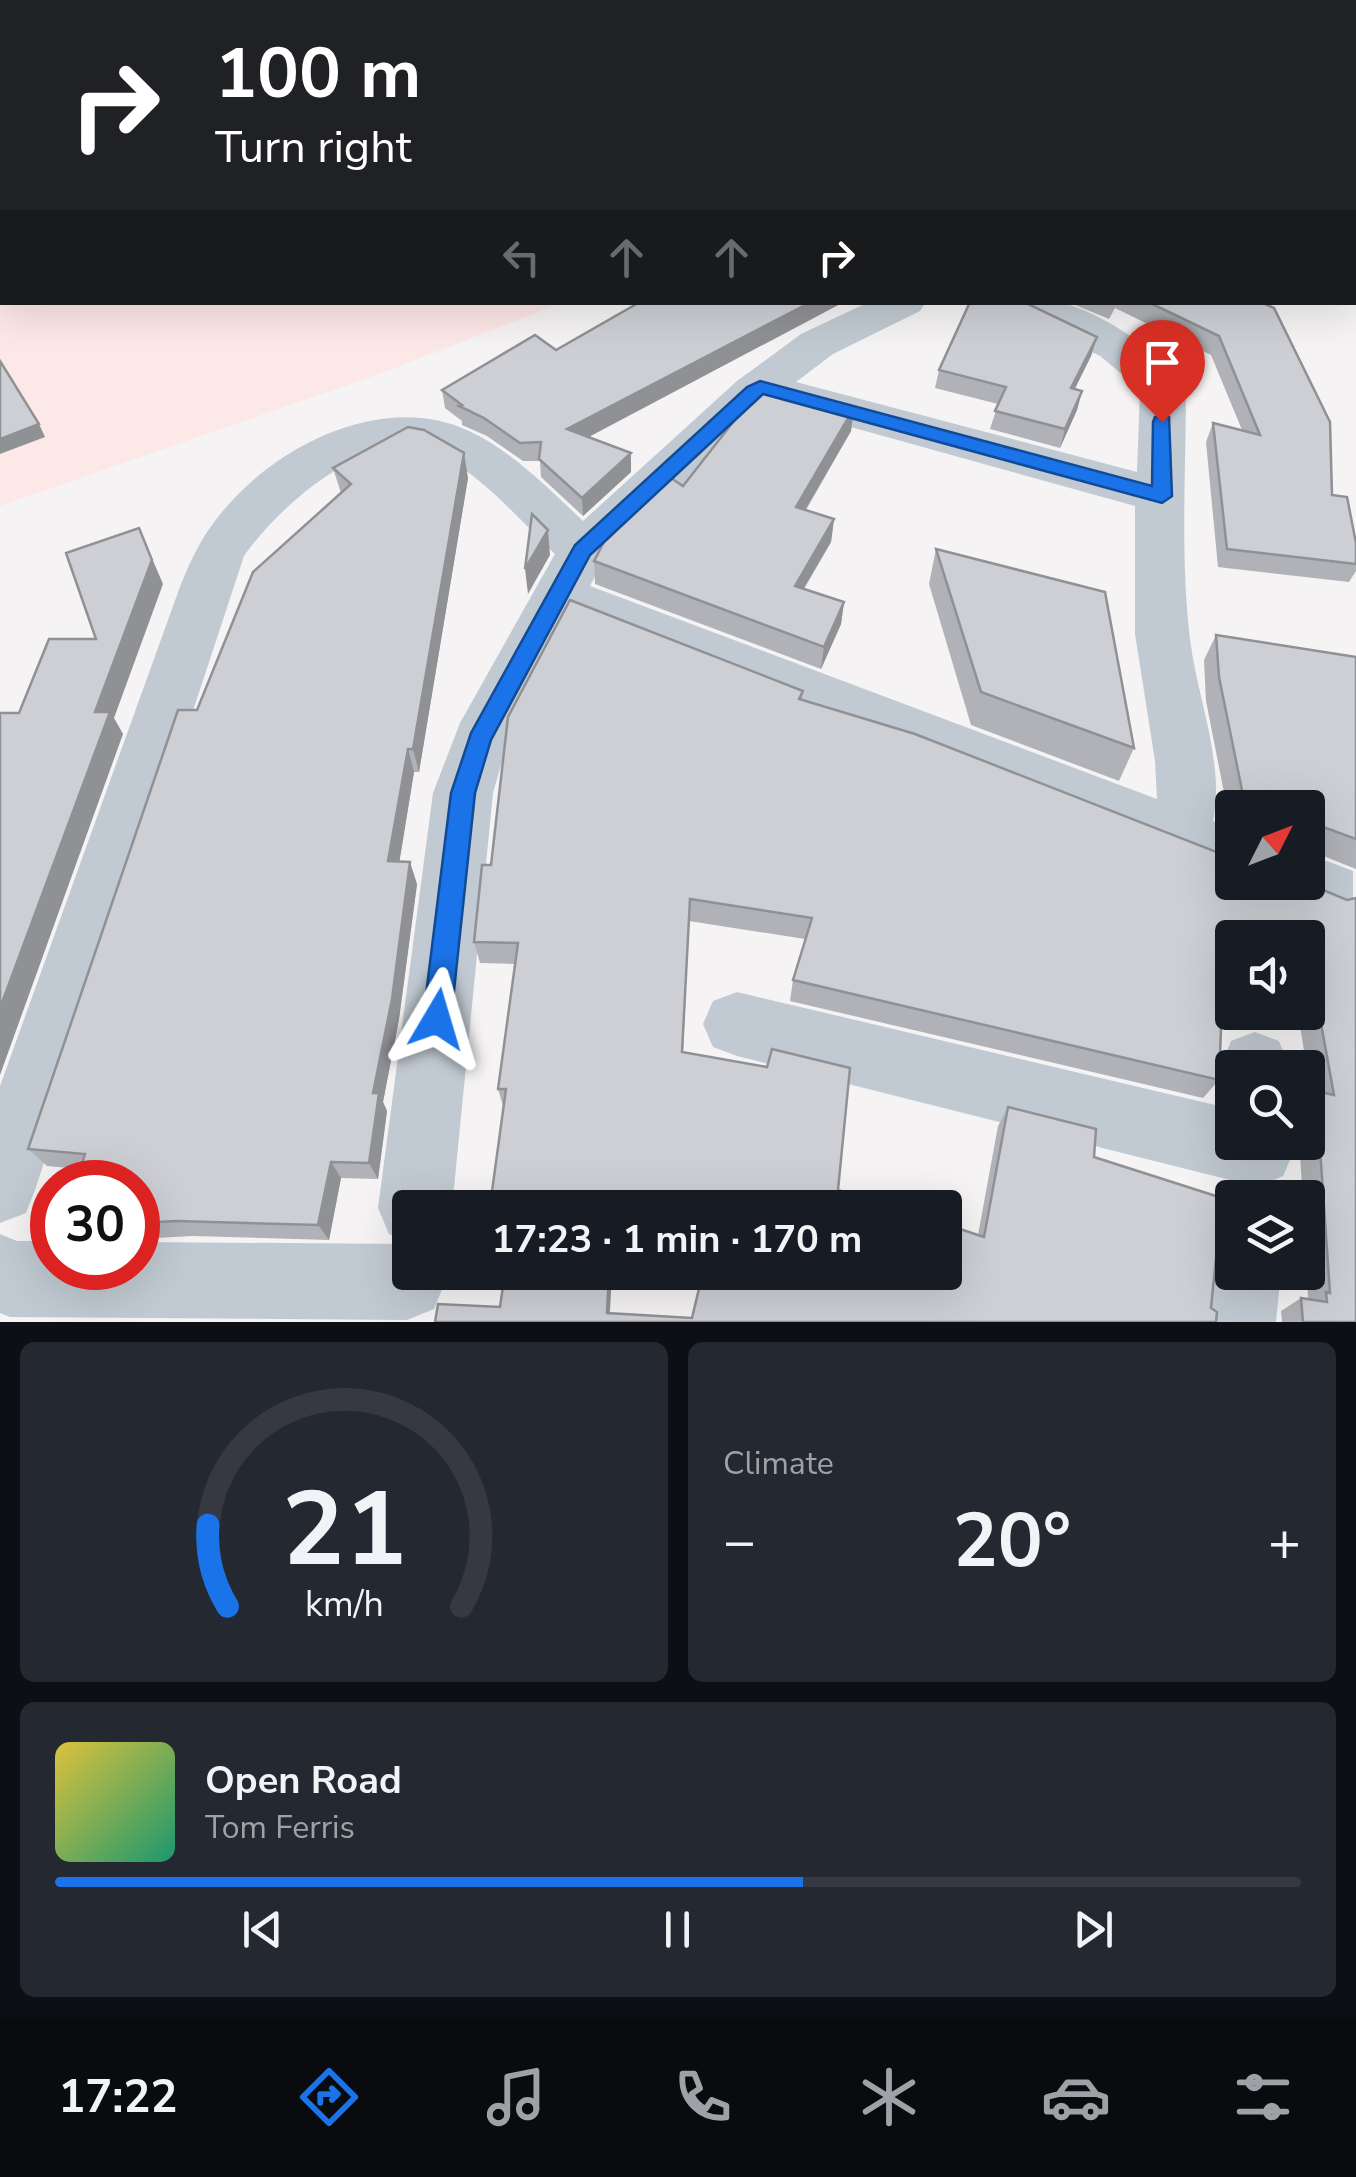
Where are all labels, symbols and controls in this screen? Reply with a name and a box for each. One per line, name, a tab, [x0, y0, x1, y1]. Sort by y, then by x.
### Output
text: 100 m	[215, 26, 421, 122]
icon: right	[50, 40, 180, 170]
text: Turn right	[215, 117, 412, 178]
icon: left	[494, 230, 549, 285]
icon: ahead	[599, 230, 654, 285]
icon: ahead	[704, 230, 759, 285]
icon: right	[809, 230, 864, 285]
pin	[1120, 320, 1205, 423]
icon: arrive	[1135, 335, 1190, 390]
north arrow	[1215, 790, 1325, 900]
map controls	[1215, 790, 1325, 1290]
button: sound	[1215, 920, 1325, 1030]
position arrow	[385, 967, 489, 1071]
button: search	[1215, 1050, 1325, 1160]
speed limit sign: 30	[30, 1160, 160, 1290]
button: layers	[1215, 1180, 1325, 1290]
text: 17:23 · 1 min · 170 m	[492, 1214, 862, 1265]
text: Climate	[723, 1442, 834, 1485]
text: 21	[282, 1459, 406, 1601]
text: 20°	[953, 1490, 1071, 1592]
text: −	[723, 1504, 756, 1579]
text: +	[1268, 1504, 1301, 1579]
text: km/h	[305, 1580, 383, 1629]
text: Open Road	[205, 1755, 402, 1806]
text: Tom Ferris	[205, 1806, 355, 1849]
icon: previous	[235, 1902, 290, 1957]
icon: pause	[650, 1902, 705, 1957]
icon: next	[1066, 1902, 1121, 1957]
icon: directions	[294, 2062, 364, 2132]
icon: music	[481, 2062, 551, 2132]
icon: phone	[668, 2062, 738, 2132]
icon: climate	[854, 2062, 924, 2132]
icon: car	[1041, 2062, 1111, 2132]
icon: filters	[1228, 2062, 1298, 2132]
text: 17:22	[58, 2067, 178, 2128]

